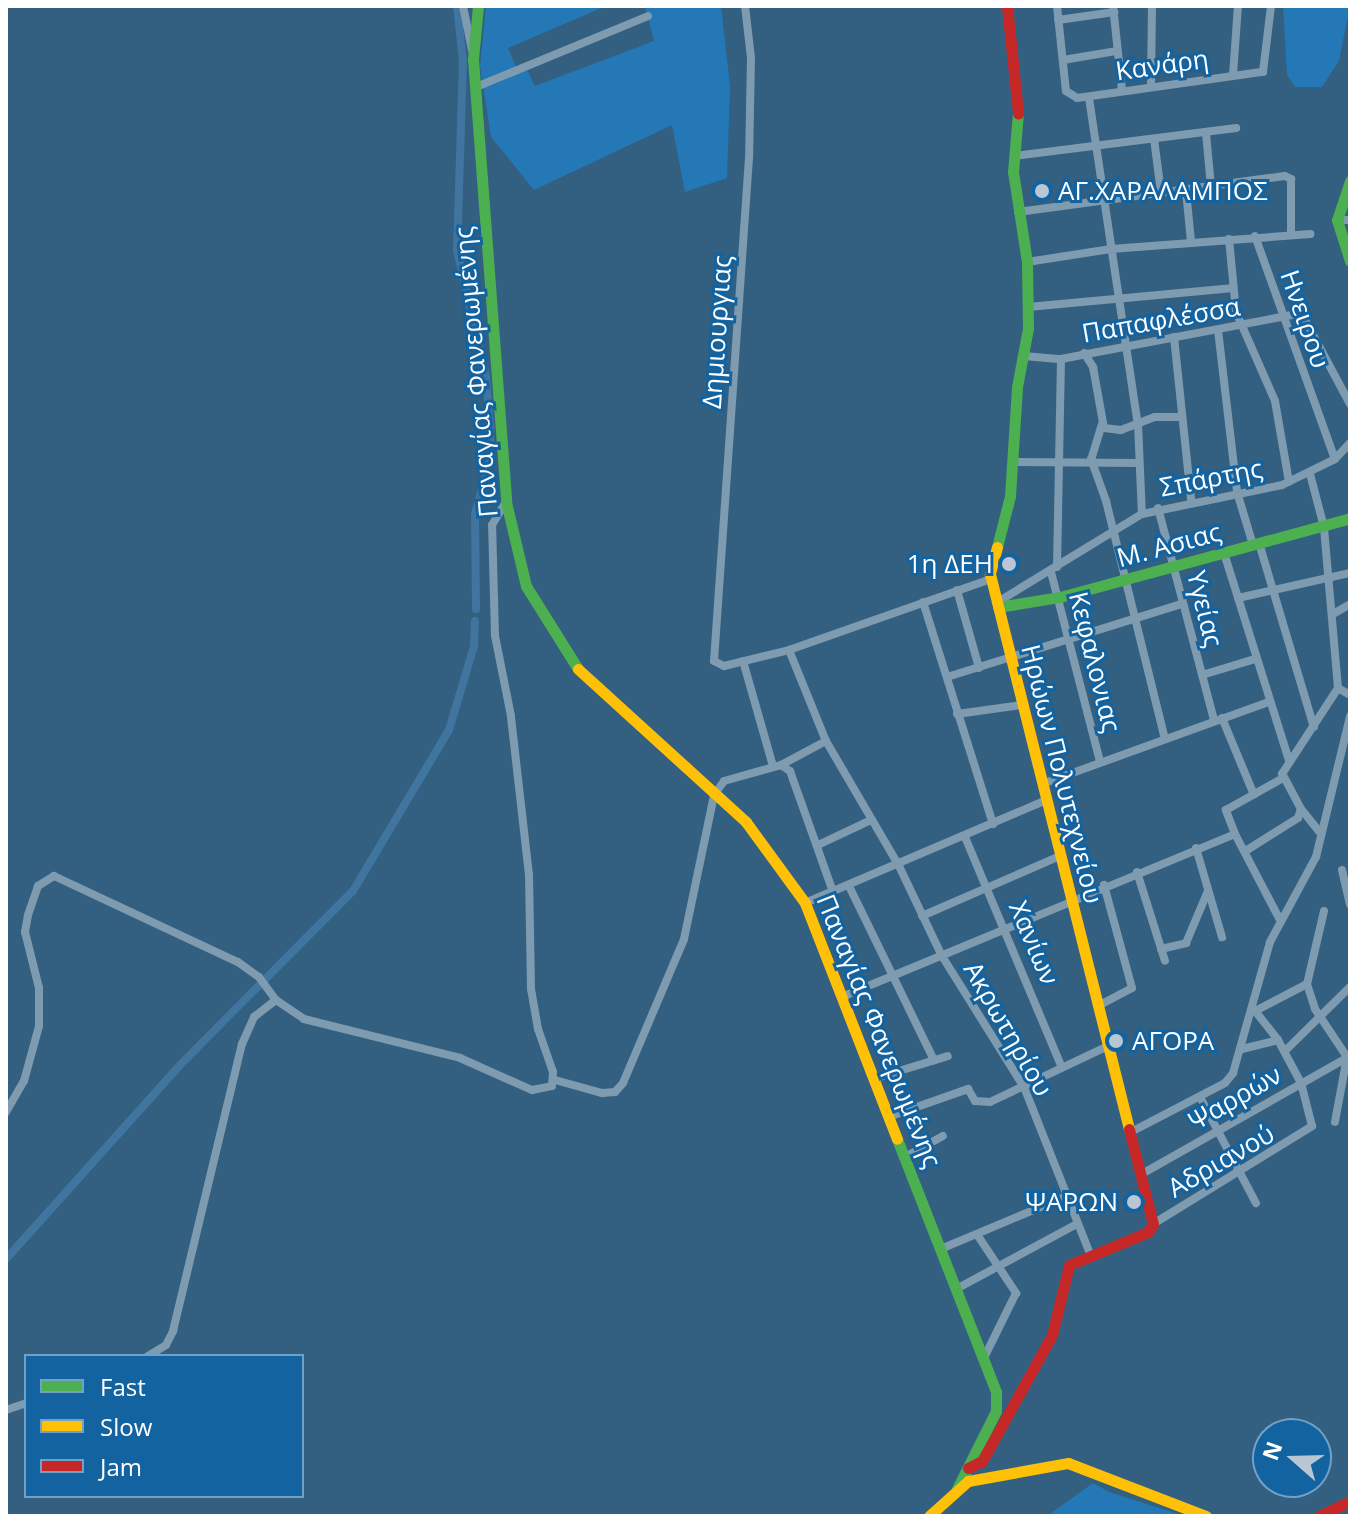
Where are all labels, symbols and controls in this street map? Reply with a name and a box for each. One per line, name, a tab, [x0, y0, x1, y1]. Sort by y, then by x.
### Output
street label: Κανάρη	[1114, 43, 1210, 87]
place label: ΑΓ.ΧΑΡΑΛΑΜΠΟΣ	[1058, 175, 1268, 207]
marker: ΑΓ.ΧΑΡΑΛΑΜΠΟΣ	[1033, 182, 1051, 200]
street label: Παναγίας Φανερωμένης	[448, 225, 504, 519]
street label: Δημιουργιας	[696, 254, 738, 410]
street label: Ηνειρου	[1274, 266, 1336, 372]
street label: Παπαφλέσσα	[1079, 291, 1243, 349]
street label: Σπάρτης	[1157, 453, 1265, 503]
street label: Μ. Ασιας	[1113, 516, 1225, 574]
place label: 1η ΔΕΗ	[907, 548, 993, 580]
marker: 1η ΔΕΗ	[1000, 555, 1018, 573]
street label: Υγείας	[1180, 568, 1230, 650]
street label: Κεφαλονιας	[1062, 588, 1128, 736]
street label: Ηρώων Πολυτεχνείου	[1015, 641, 1109, 907]
street label: Παναγίας Φανερωμένης	[810, 890, 948, 1172]
street label: Χανίων	[1002, 896, 1066, 990]
street label: Ακρωτηρίου	[957, 956, 1059, 1102]
place label: ΑΓΟΡΑ	[1132, 1025, 1214, 1057]
marker: ΑΓΟΡΑ	[1107, 1032, 1125, 1050]
street label: Ψαρρών	[1183, 1059, 1287, 1137]
street label: Αδριανού	[1162, 1118, 1280, 1204]
place label: ΨΑΡΩΝ	[1025, 1186, 1118, 1218]
marker: ΨΑΡΩΝ	[1125, 1193, 1143, 1211]
legend	[24, 1354, 304, 1498]
text: Fast	[100, 1370, 146, 1403]
text: Slow	[100, 1410, 152, 1443]
north arrow	[1252, 1418, 1332, 1498]
text: N	[1254, 1437, 1288, 1464]
text: Jam	[100, 1450, 142, 1483]

